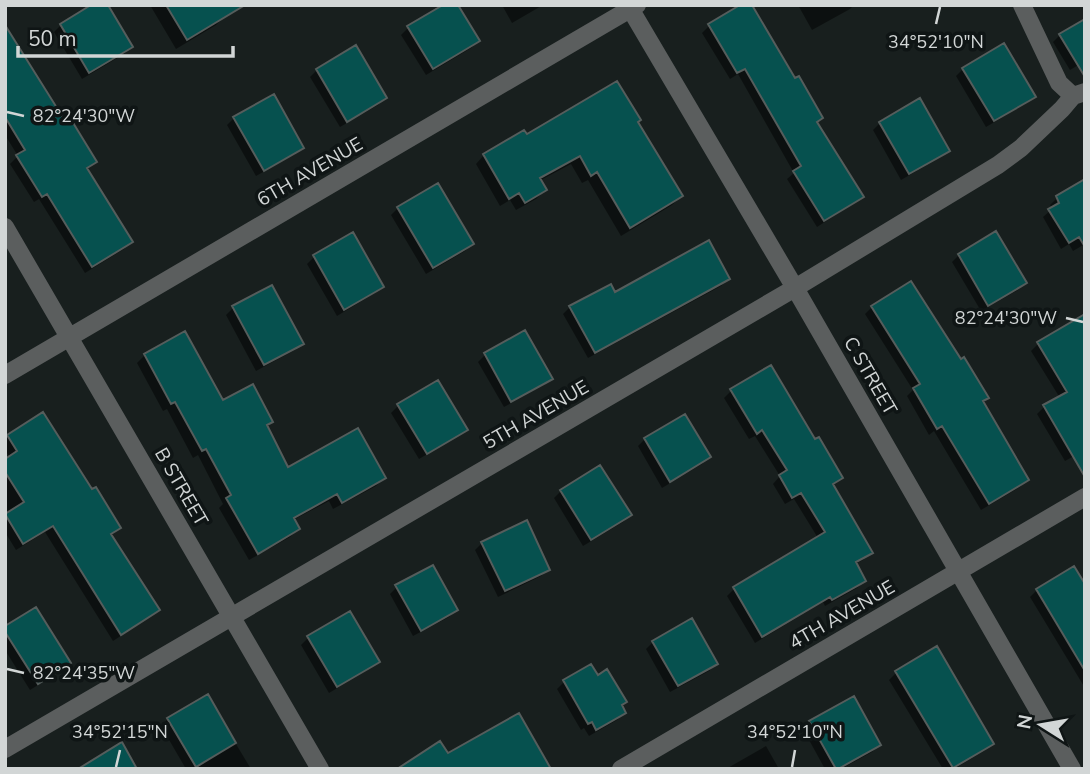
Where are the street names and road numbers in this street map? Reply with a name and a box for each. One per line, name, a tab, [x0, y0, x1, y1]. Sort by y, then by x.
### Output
street label: 6TH AVENUE	[252, 131, 368, 213]
street label: C STREET	[837, 332, 903, 420]
street label: 5TH AVENUE	[478, 374, 594, 456]
street label: B STREET	[148, 443, 214, 531]
street label: 4TH AVENUE	[784, 574, 900, 656]

